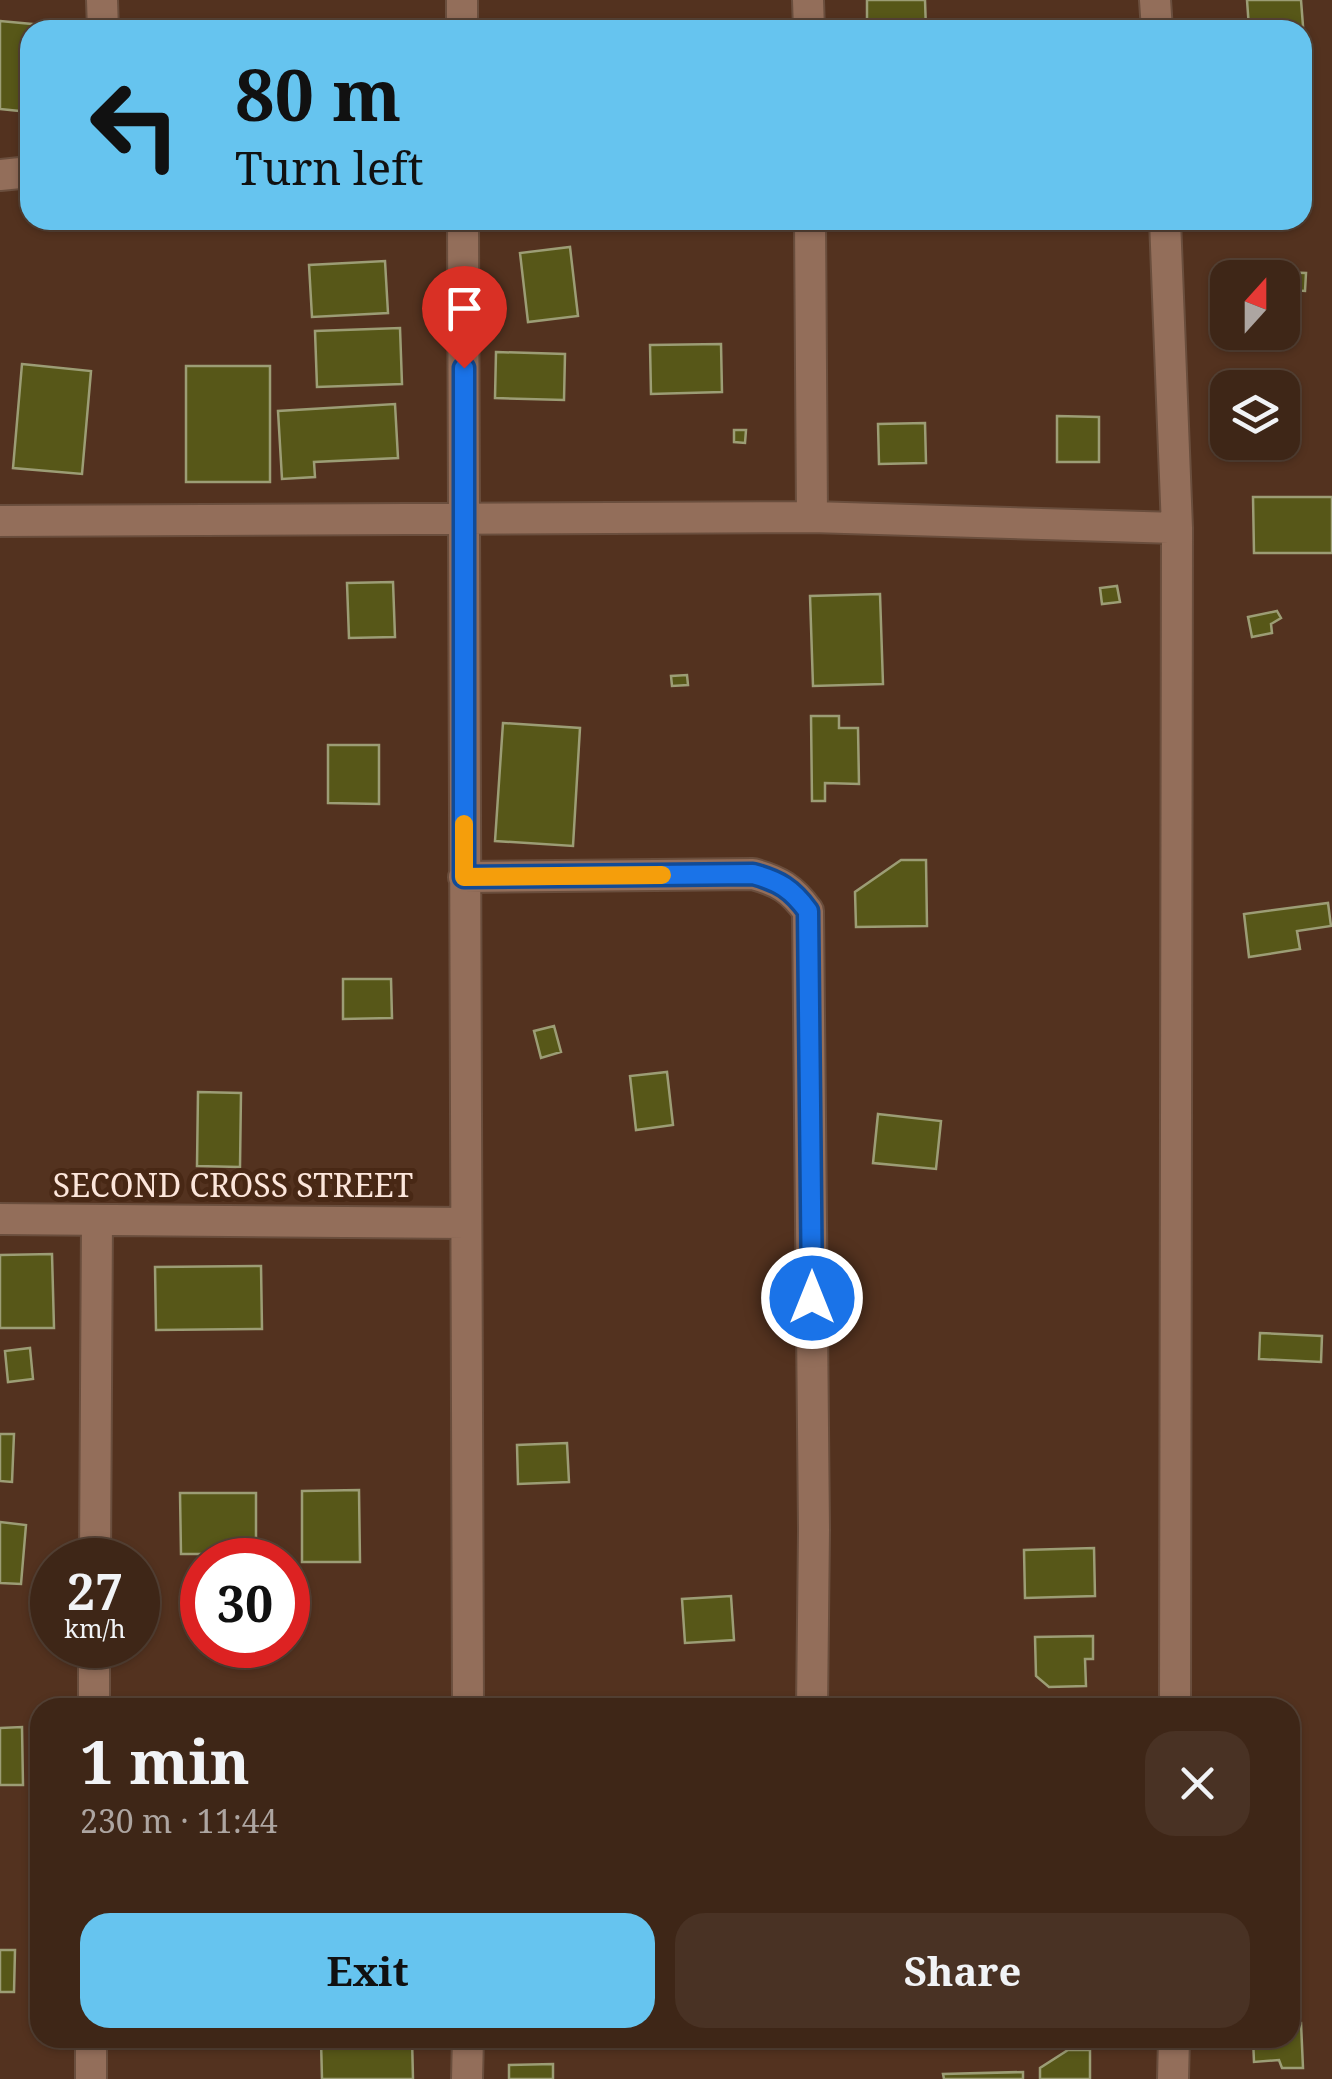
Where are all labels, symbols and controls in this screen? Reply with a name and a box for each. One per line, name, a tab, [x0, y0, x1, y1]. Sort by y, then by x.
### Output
text: 80 m	[235, 46, 401, 142]
icon: left	[70, 60, 200, 190]
text: Turn left	[235, 137, 424, 198]
north arrow	[1210, 260, 1300, 350]
map controls	[1210, 260, 1300, 460]
pin	[422, 266, 507, 369]
icon: arrive	[437, 281, 492, 336]
button: layers	[1210, 370, 1300, 460]
street label: SECOND CROSS STREET	[53, 1163, 413, 1206]
position arrow	[760, 1246, 864, 1350]
speed limit sign: 30	[180, 1538, 310, 1668]
text: 27	[67, 1557, 123, 1625]
text: km/h	[64, 1611, 126, 1645]
text: 1 min	[80, 1720, 250, 1802]
button: close	[1145, 1731, 1250, 1836]
text: 230 m · 11:44	[80, 1799, 278, 1842]
button: Exit	[80, 1913, 655, 2028]
button: Share	[675, 1913, 1250, 2028]

